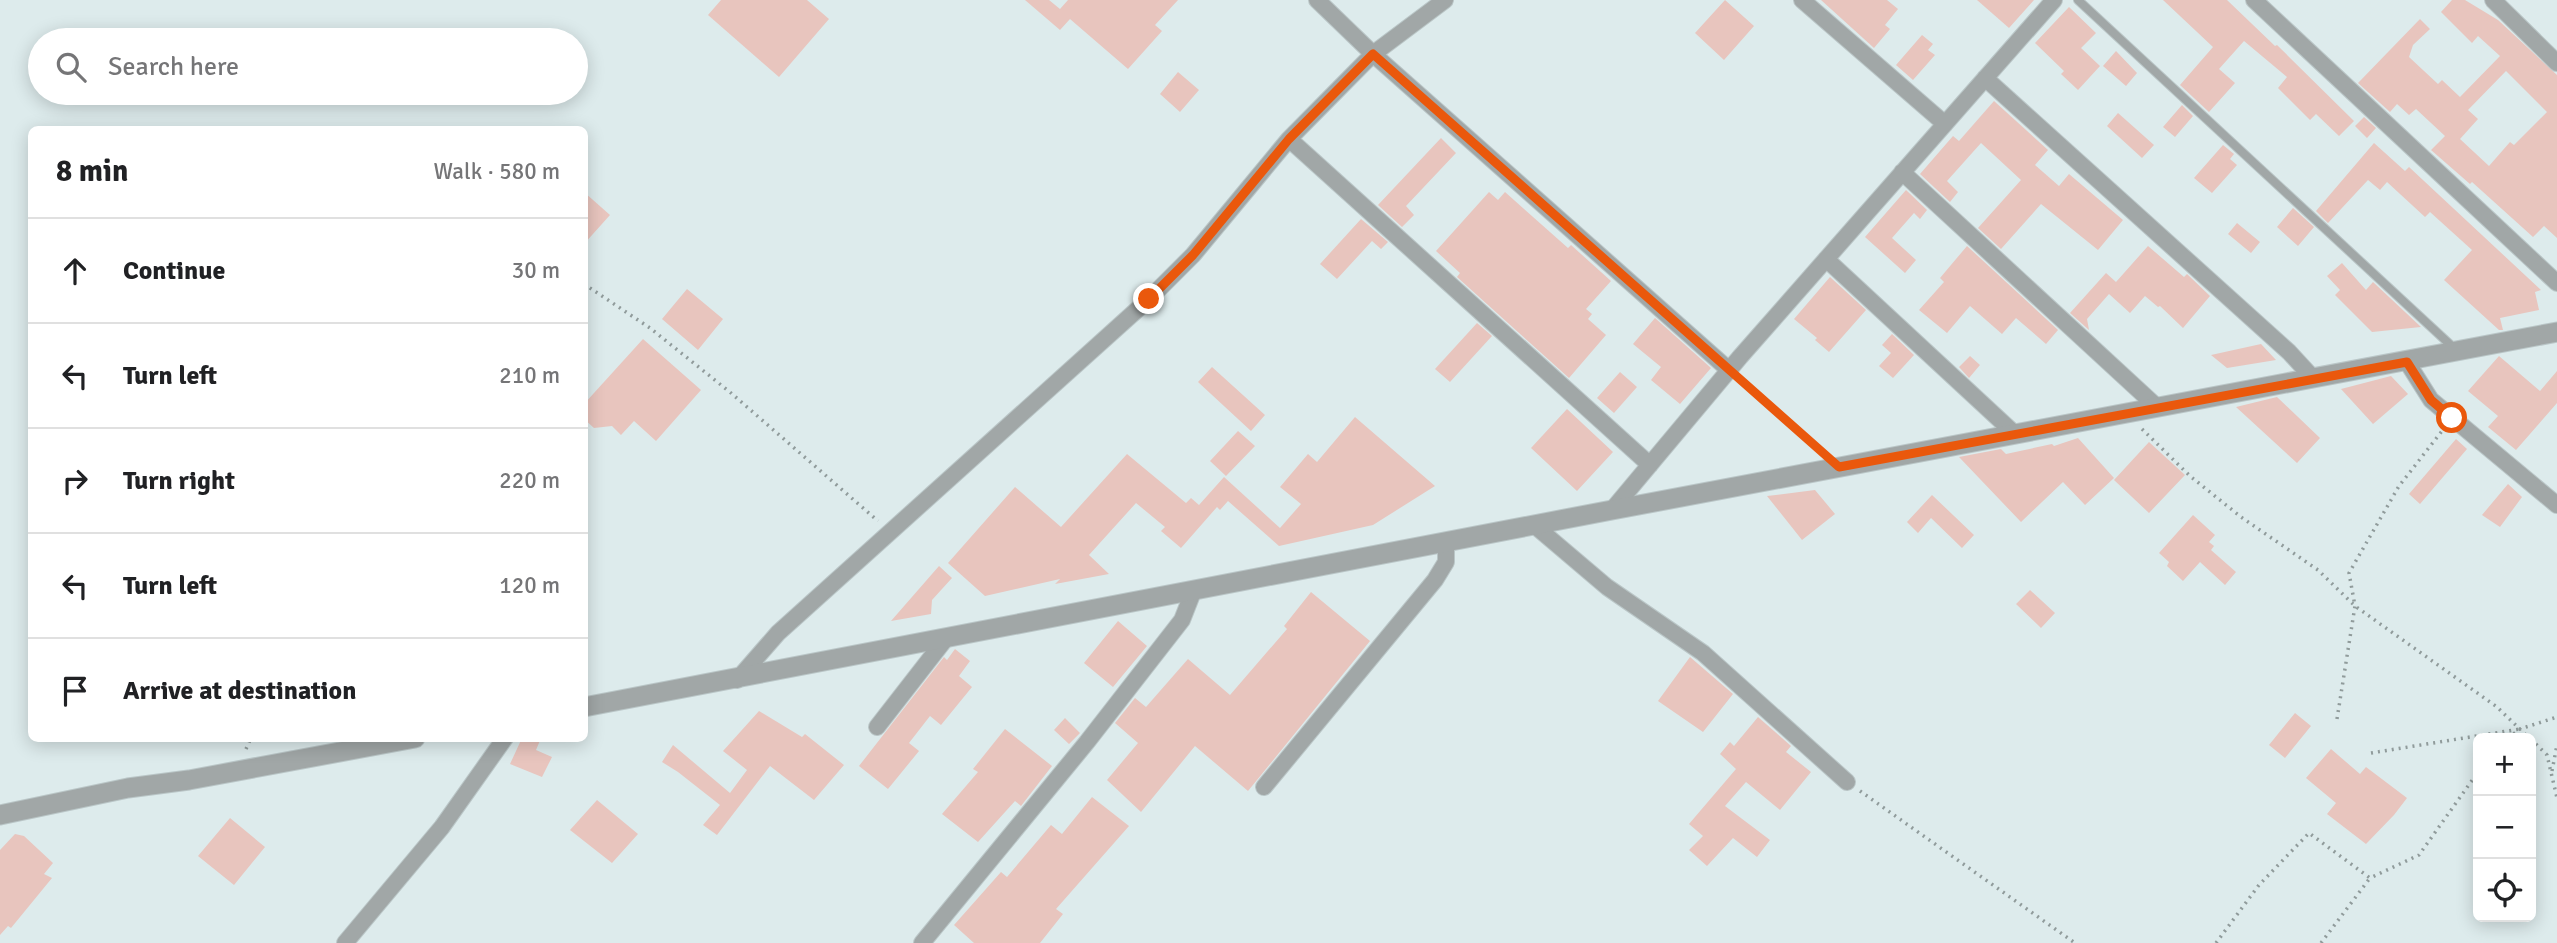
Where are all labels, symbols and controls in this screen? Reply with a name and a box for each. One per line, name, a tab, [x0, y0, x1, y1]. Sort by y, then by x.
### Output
search box	[28, 28, 588, 105]
icon: search	[52, 48, 90, 86]
text: Search here	[108, 51, 239, 83]
text: 8 min	[56, 153, 128, 190]
text: Walk · 580 m	[434, 157, 560, 186]
icon: ahead	[56, 252, 94, 290]
text: Continue	[123, 255, 225, 287]
text: 30 m	[512, 256, 560, 285]
route end	[1133, 283, 1164, 314]
icon: left	[56, 357, 94, 395]
text: Turn left	[123, 360, 217, 392]
text: 210 m	[499, 361, 560, 390]
route start	[2436, 402, 2467, 433]
icon: right	[56, 462, 94, 500]
text: Turn right	[123, 465, 235, 497]
text: 220 m	[499, 466, 560, 495]
icon: left	[56, 567, 94, 605]
text: Turn left	[123, 570, 217, 602]
text: 120 m	[499, 571, 560, 600]
icon: arrive	[56, 672, 94, 710]
text: Arrive at destination	[123, 675, 356, 707]
map controls	[2473, 733, 2536, 922]
button: +	[2473, 733, 2536, 796]
button: −	[2473, 796, 2536, 859]
button: locate	[2473, 859, 2536, 922]

